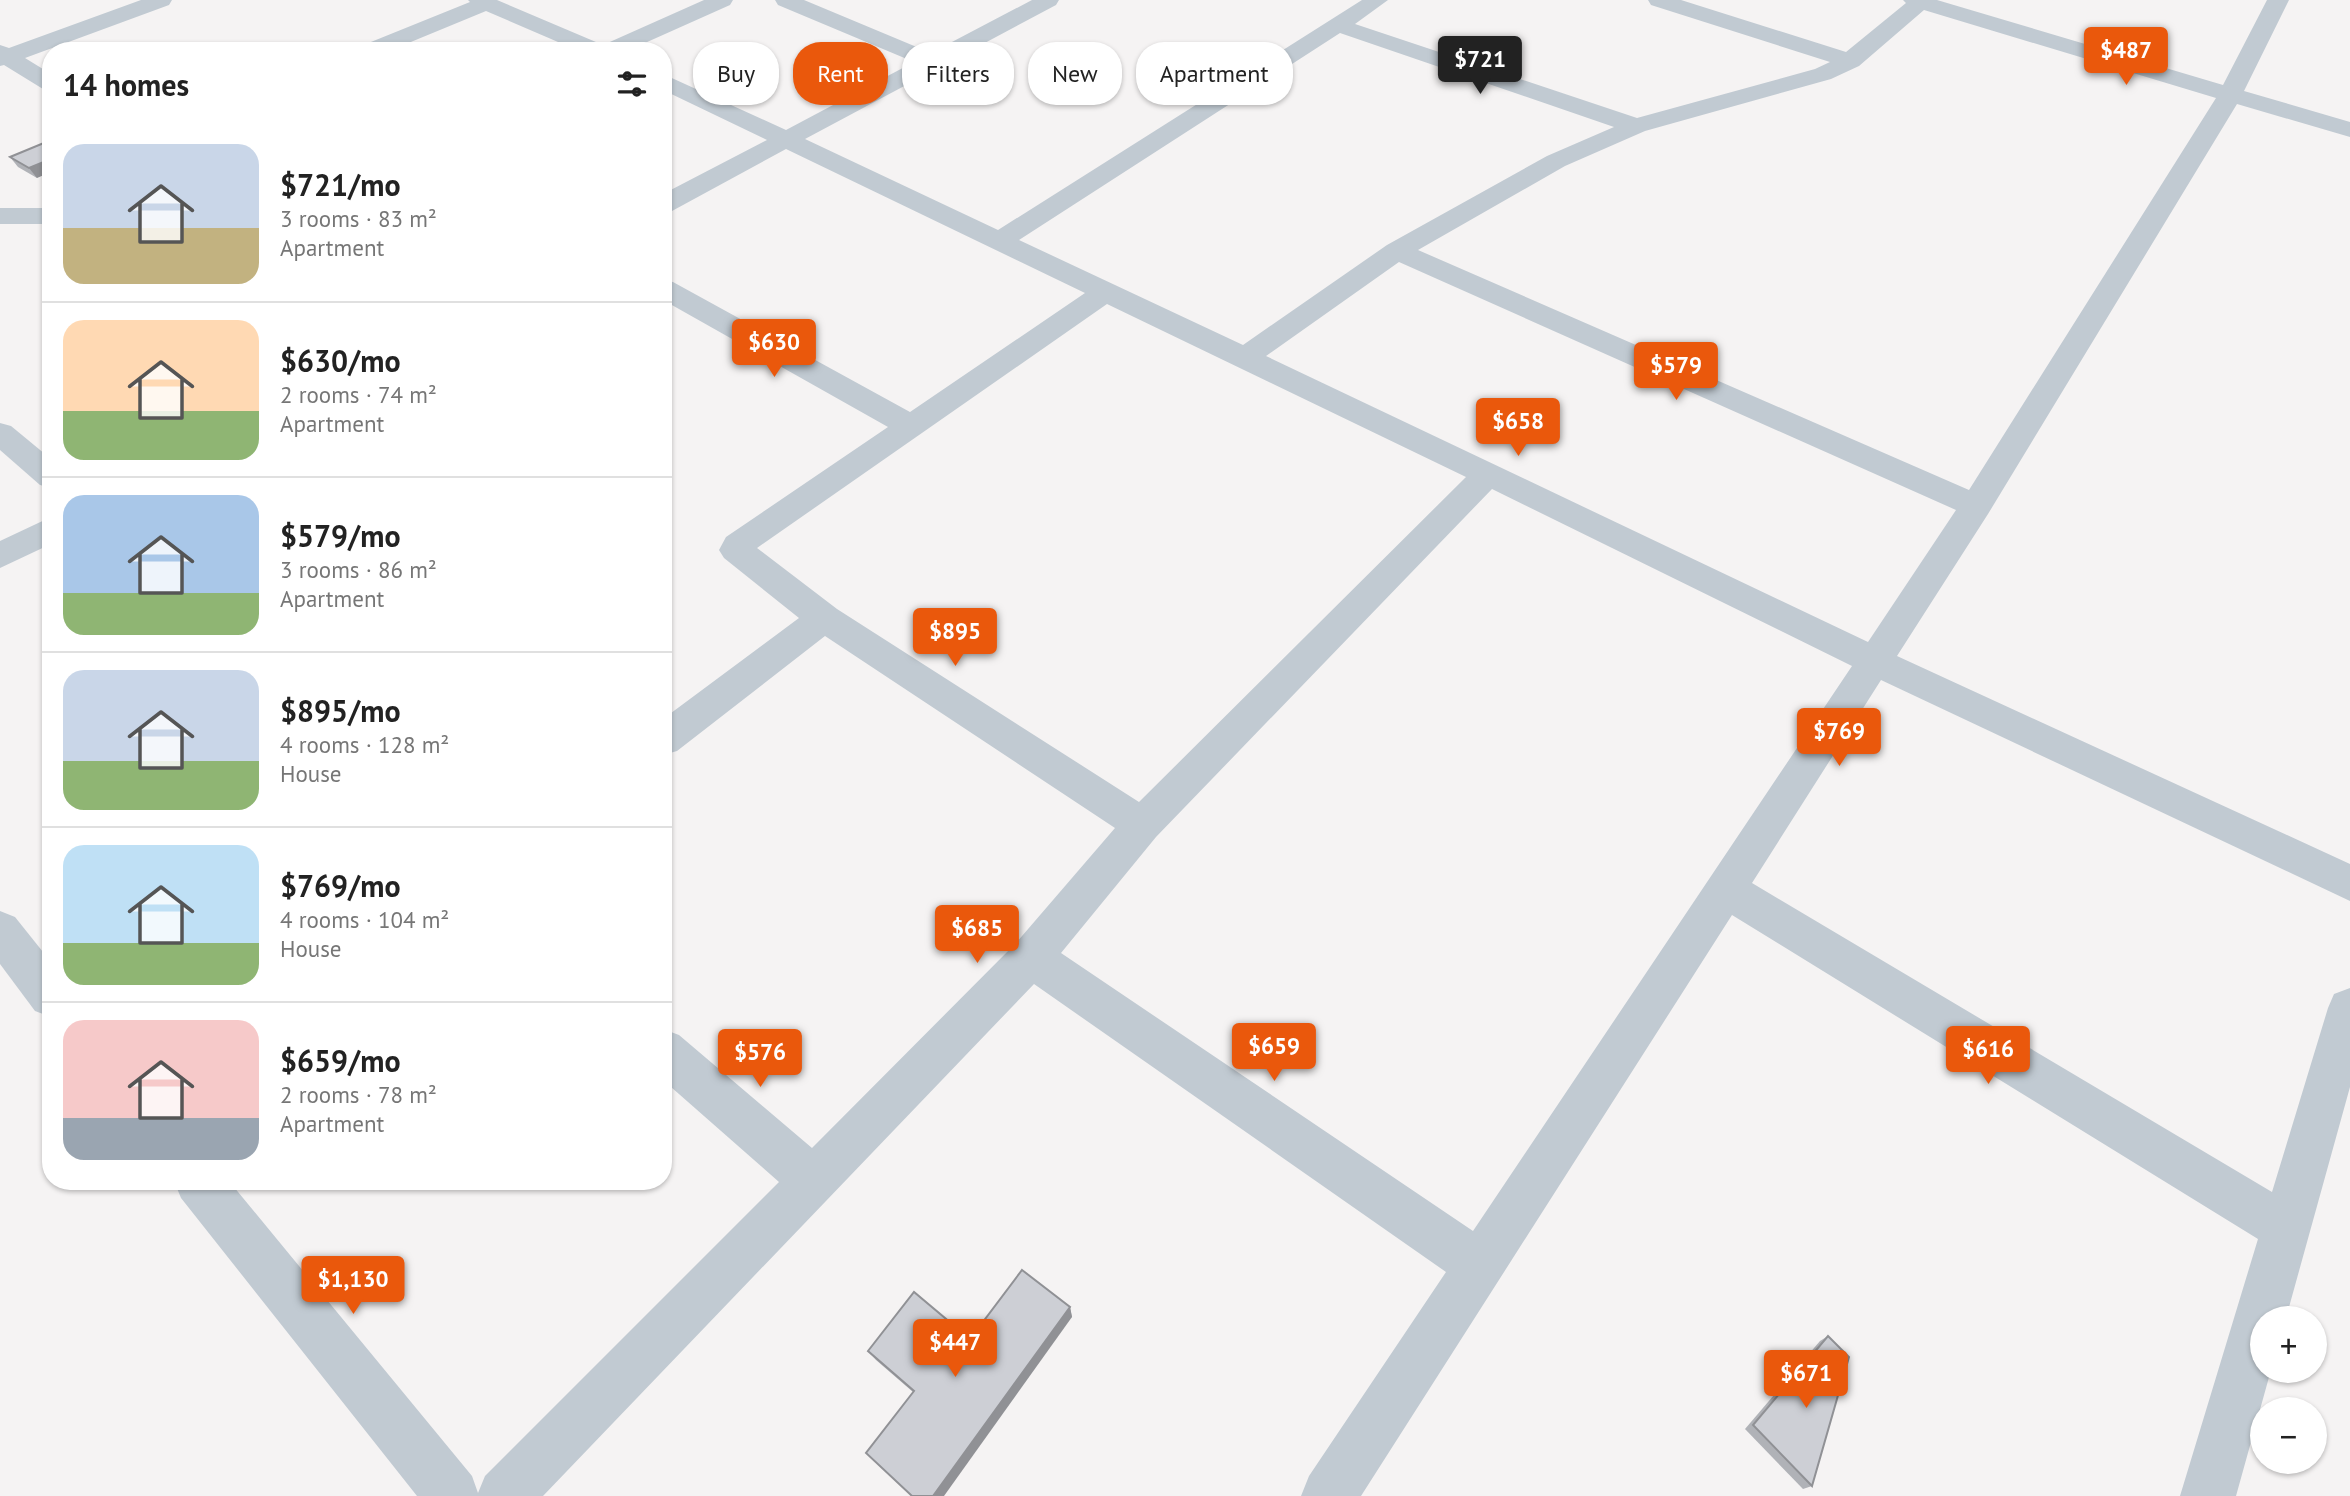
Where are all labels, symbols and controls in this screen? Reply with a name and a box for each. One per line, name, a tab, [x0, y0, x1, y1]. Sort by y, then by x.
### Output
pin: $487	[2085, 28, 2167, 87]
text: $487	[2100, 35, 2152, 64]
pin: $721	[1439, 36, 1521, 96]
chip: Buy	[693, 42, 779, 105]
chip: Rent	[793, 42, 888, 105]
chip: Filters	[902, 42, 1014, 105]
chip: New	[1028, 42, 1122, 105]
chip: Apartment	[1136, 42, 1293, 105]
text: $721	[1454, 44, 1506, 73]
text: 14 homes	[63, 65, 189, 104]
icon: filters	[613, 65, 651, 103]
text: $721/mo	[280, 165, 401, 204]
icon: home	[119, 172, 203, 256]
text: 3 rooms · 83 m²	[280, 204, 437, 233]
text: Apartment	[280, 233, 384, 262]
pin: $630	[733, 320, 815, 379]
text: $630	[748, 327, 800, 356]
text: $630/mo	[280, 341, 401, 380]
pin: $579	[1635, 342, 1717, 402]
icon: home	[119, 348, 203, 432]
text: $579	[1650, 350, 1702, 379]
text: 2 rooms · 74 m²	[280, 380, 437, 409]
pin: $658	[1477, 398, 1559, 458]
text: $658	[1492, 406, 1544, 435]
text: Apartment	[280, 409, 384, 438]
text: $579/mo	[280, 516, 401, 555]
icon: home	[119, 523, 203, 607]
text: 3 rooms · 86 m²	[280, 555, 437, 584]
text: Apartment	[280, 584, 384, 613]
pin: $895	[914, 608, 996, 668]
text: $895	[929, 616, 981, 645]
text: $895/mo	[280, 691, 401, 730]
icon: home	[119, 698, 203, 782]
pin: $769	[1798, 708, 1880, 768]
text: $769	[1813, 716, 1865, 745]
text: 4 rooms · 128 m²	[280, 730, 449, 759]
text: House	[280, 759, 342, 788]
text: $769/mo	[280, 866, 401, 905]
icon: home	[119, 873, 203, 957]
text: 4 rooms · 104 m²	[280, 905, 449, 934]
pin: $685	[936, 906, 1018, 965]
text: $685	[951, 913, 1003, 942]
text: House	[280, 934, 342, 963]
pin: $659	[1233, 1024, 1315, 1083]
pin: $616	[1947, 1026, 2029, 1086]
pin: $576	[719, 1030, 801, 1089]
text: $659	[1248, 1031, 1300, 1060]
text: $616	[1962, 1034, 2014, 1063]
text: $576	[734, 1037, 786, 1066]
text: $659/mo	[280, 1041, 401, 1080]
icon: home	[119, 1048, 203, 1132]
text: 2 rooms · 78 m²	[280, 1080, 437, 1109]
text: Apartment	[280, 1109, 384, 1138]
pin: $1,130	[296, 1256, 410, 1316]
text: $1,130	[317, 1264, 389, 1293]
map controls	[2250, 1306, 2327, 1474]
button: +	[2250, 1306, 2327, 1383]
pin: $447	[914, 1320, 996, 1379]
text: $447	[929, 1327, 981, 1356]
pin: $671	[1765, 1350, 1847, 1410]
text: $671	[1780, 1358, 1832, 1387]
button: −	[2250, 1397, 2327, 1474]

